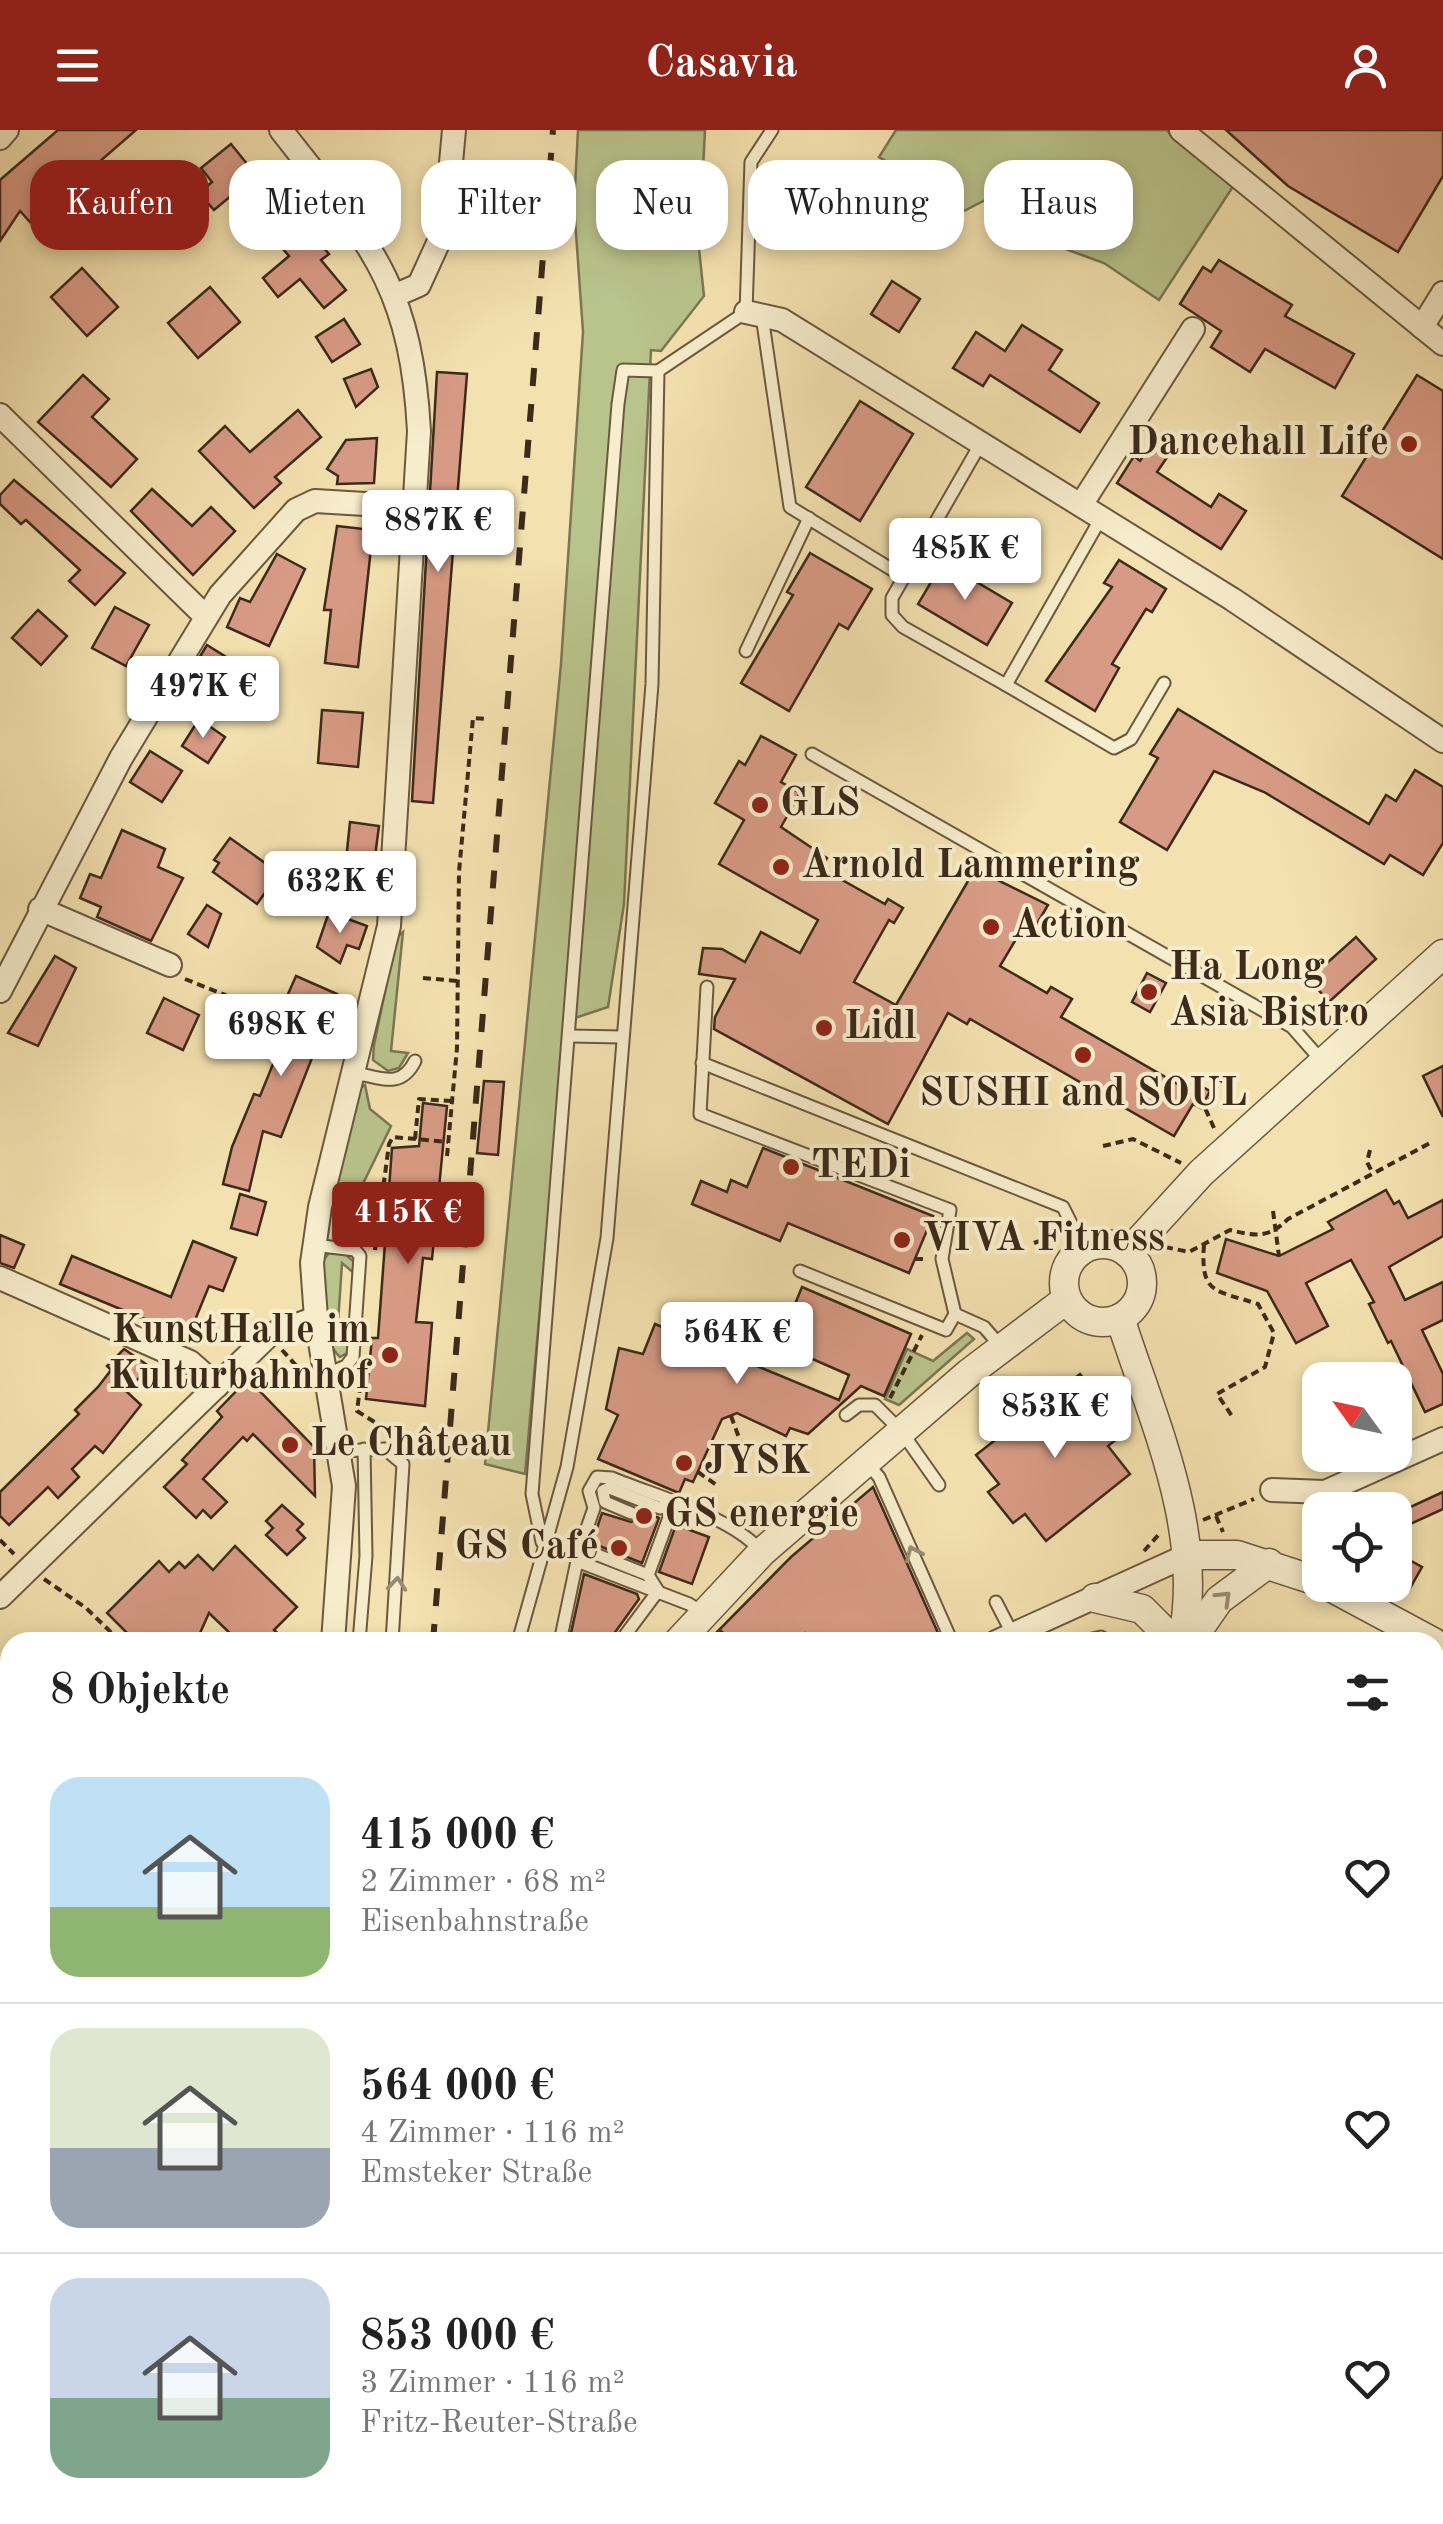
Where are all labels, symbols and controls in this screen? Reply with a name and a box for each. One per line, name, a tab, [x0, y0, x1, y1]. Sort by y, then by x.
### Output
icon: menu	[50, 38, 105, 93]
icon: person	[1338, 38, 1393, 93]
text: Casavia	[645, 42, 798, 87]
chip: Kaufen	[30, 160, 209, 250]
chip: Mieten	[229, 160, 401, 250]
chip: Filter	[421, 160, 576, 250]
chip: Neu	[596, 160, 728, 250]
chip: Wohnung	[748, 160, 964, 250]
chip: Haus	[984, 160, 1133, 250]
place label: Dancehall Life	[1127, 424, 1389, 464]
marker: Dancehall Life	[1398, 433, 1420, 455]
pin: 887K €	[357, 490, 519, 575]
text: 887K €	[384, 506, 492, 538]
pin: 485K €	[884, 518, 1046, 603]
text: 485K €	[911, 534, 1019, 566]
pin: 497K €	[122, 656, 284, 741]
text: 497K €	[149, 672, 257, 704]
place label: GLS	[780, 785, 860, 825]
marker: GLS	[749, 794, 771, 816]
place label: Arnold Lammering	[801, 847, 1140, 887]
pin: 632K €	[259, 851, 421, 936]
marker: Arnold Lammering	[770, 856, 792, 878]
text: 632K €	[286, 867, 394, 899]
place label: Action	[1011, 907, 1127, 947]
marker: Action	[980, 916, 1002, 938]
place label: Ha Long Asia Bistro	[1169, 949, 1369, 1035]
marker: Ha Long Asia Bistro	[1138, 981, 1160, 1003]
pin: 698K €	[200, 994, 362, 1079]
place label: Lidl	[844, 1008, 916, 1048]
text: 698K €	[227, 1010, 335, 1042]
marker: Lidl	[813, 1017, 835, 1039]
marker: SUSHI and SOUL	[1072, 1044, 1094, 1066]
place label: SUSHI and SOUL	[919, 1075, 1247, 1115]
place label: TEDi	[811, 1147, 911, 1187]
marker: TEDi	[780, 1156, 802, 1178]
pin: 415K €	[327, 1182, 489, 1267]
text: 415K €	[354, 1198, 462, 1230]
place label: VIVA Fitness	[922, 1220, 1165, 1260]
marker: VIVA Fitness	[891, 1229, 913, 1251]
pin: 564K €	[656, 1302, 818, 1387]
place label: KunstHalle im Kulturbahnhof	[108, 1312, 373, 1398]
text: 564K €	[683, 1318, 791, 1350]
marker: KunstHalle im Kulturbahnhof	[379, 1344, 401, 1366]
north arrow	[1302, 1362, 1412, 1472]
map controls	[1302, 1362, 1412, 1602]
pin: 853K €	[974, 1376, 1136, 1461]
text: 853K €	[1001, 1392, 1109, 1424]
place label: Le Château	[310, 1425, 512, 1465]
marker: Le Château	[279, 1434, 301, 1456]
place label: JYSK	[704, 1443, 811, 1483]
marker: JYSK	[673, 1452, 695, 1474]
button: locate	[1302, 1492, 1412, 1602]
place label: GS energie	[664, 1496, 859, 1536]
marker: GS energie	[633, 1505, 655, 1527]
place label: GS Café	[455, 1528, 599, 1568]
marker: GS Café	[608, 1537, 630, 1559]
one-way arrow	[905, 1545, 925, 1563]
one-way arrow	[385, 1575, 407, 1591]
one-way arrow	[1212, 1591, 1231, 1609]
icon: filters	[1340, 1665, 1395, 1720]
text: 8 Objekte	[50, 1671, 230, 1713]
text: 415 000 €	[360, 1816, 554, 1858]
icon: home	[130, 1817, 250, 1937]
icon: heart	[1340, 1850, 1395, 1905]
text: 2 Zimmer · 68 m²	[360, 1867, 606, 1899]
text: Eisenbahnstraße	[360, 1907, 589, 1939]
text: 564 000 €	[360, 2067, 554, 2109]
icon: home	[130, 2068, 250, 2188]
icon: heart	[1340, 2101, 1395, 2156]
text: 4 Zimmer · 116 m²	[360, 2118, 625, 2150]
text: Emsteker Straße	[360, 2158, 592, 2190]
text: 853 000 €	[360, 2317, 554, 2359]
icon: home	[130, 2318, 250, 2438]
icon: heart	[1340, 2351, 1395, 2406]
text: 3 Zimmer · 116 m²	[360, 2368, 625, 2400]
text: Fritz-Reuter-Straße	[360, 2408, 638, 2440]

